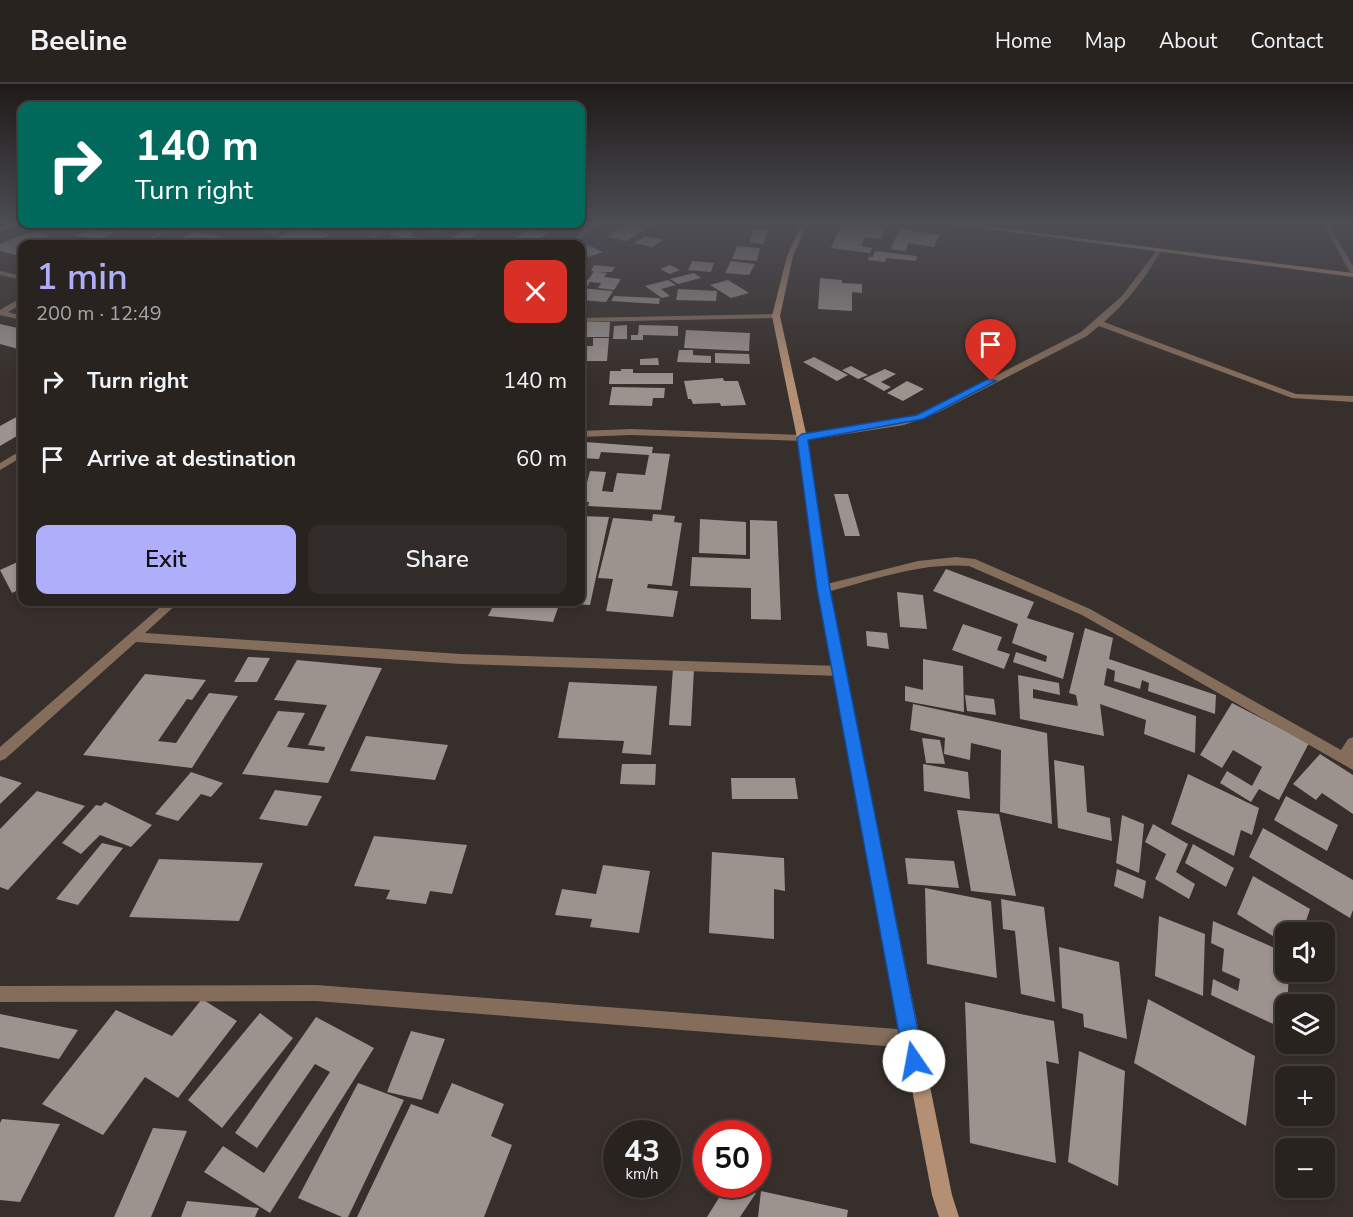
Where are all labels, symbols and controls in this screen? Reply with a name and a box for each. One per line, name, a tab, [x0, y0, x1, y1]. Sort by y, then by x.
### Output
text: Beeline	[30, 22, 127, 60]
text: Home	[995, 27, 1052, 55]
text: Map	[1085, 27, 1126, 55]
text: About	[1159, 27, 1217, 55]
text: Contact	[1250, 27, 1323, 55]
text: 140 m	[135, 118, 259, 175]
icon: right	[36, 126, 114, 204]
text: Turn right	[135, 172, 253, 209]
text: 1 min	[36, 253, 128, 302]
button: close	[504, 260, 567, 323]
text: 200 m · 12:49	[36, 300, 162, 327]
pin	[965, 319, 1016, 381]
icon: arrive	[974, 328, 1007, 361]
icon: right	[36, 365, 69, 398]
text: Turn right	[87, 366, 188, 396]
text: 140 m	[503, 366, 567, 396]
icon: arrive	[36, 443, 69, 476]
text: Arrive at destination	[87, 444, 296, 474]
text: 60 m	[516, 444, 567, 474]
button: Exit	[36, 525, 296, 594]
button: Share	[308, 525, 567, 594]
map controls	[1275, 922, 1335, 1198]
button: sound	[1275, 922, 1335, 982]
button: layers	[1275, 994, 1335, 1054]
position arrow	[882, 1029, 946, 1093]
button: +	[1275, 1066, 1335, 1126]
speed limit sign: 50	[693, 1120, 771, 1198]
text: 43	[624, 1131, 660, 1172]
button: −	[1275, 1138, 1335, 1198]
text: km/h	[625, 1164, 659, 1184]

